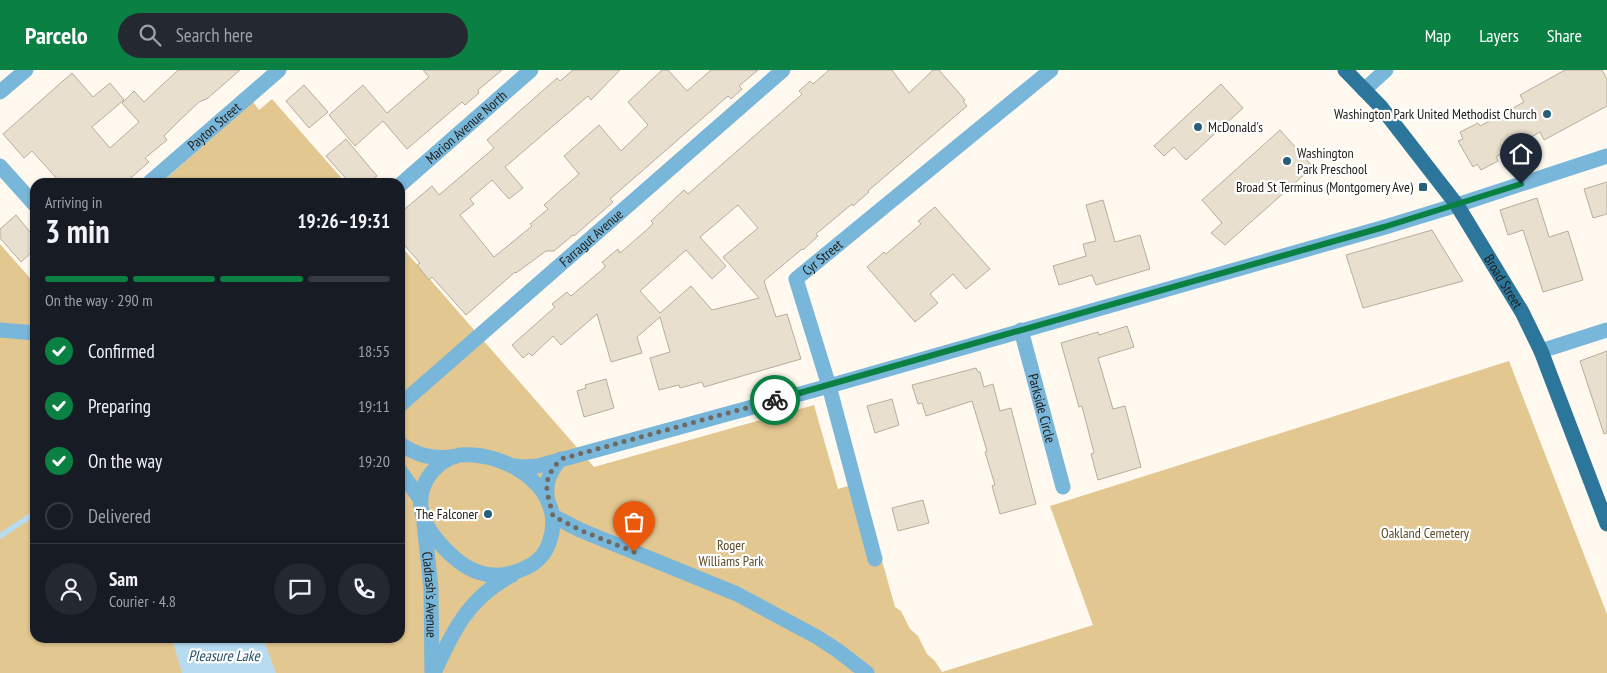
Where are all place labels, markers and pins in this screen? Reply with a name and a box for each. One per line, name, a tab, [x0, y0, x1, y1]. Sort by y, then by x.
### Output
place label: Washington Park United Methodist Church	[1334, 105, 1537, 123]
marker: Washington Park United Methodist Church	[1541, 108, 1553, 120]
place label: McDonald's	[1208, 118, 1263, 136]
marker: McDonald's	[1192, 121, 1204, 133]
pin	[1500, 133, 1542, 184]
place label: Washington Park Preschool	[1297, 144, 1368, 178]
marker: Washington Park Preschool	[1281, 155, 1293, 167]
place label: Broad St Terminus (Montgomery Ave)	[1236, 178, 1414, 196]
marker: Broad St Terminus (Montgomery Ave)	[1417, 181, 1429, 193]
pin	[613, 501, 655, 552]
place label: The Falconer	[416, 505, 478, 523]
marker: The Falconer	[482, 508, 494, 520]

